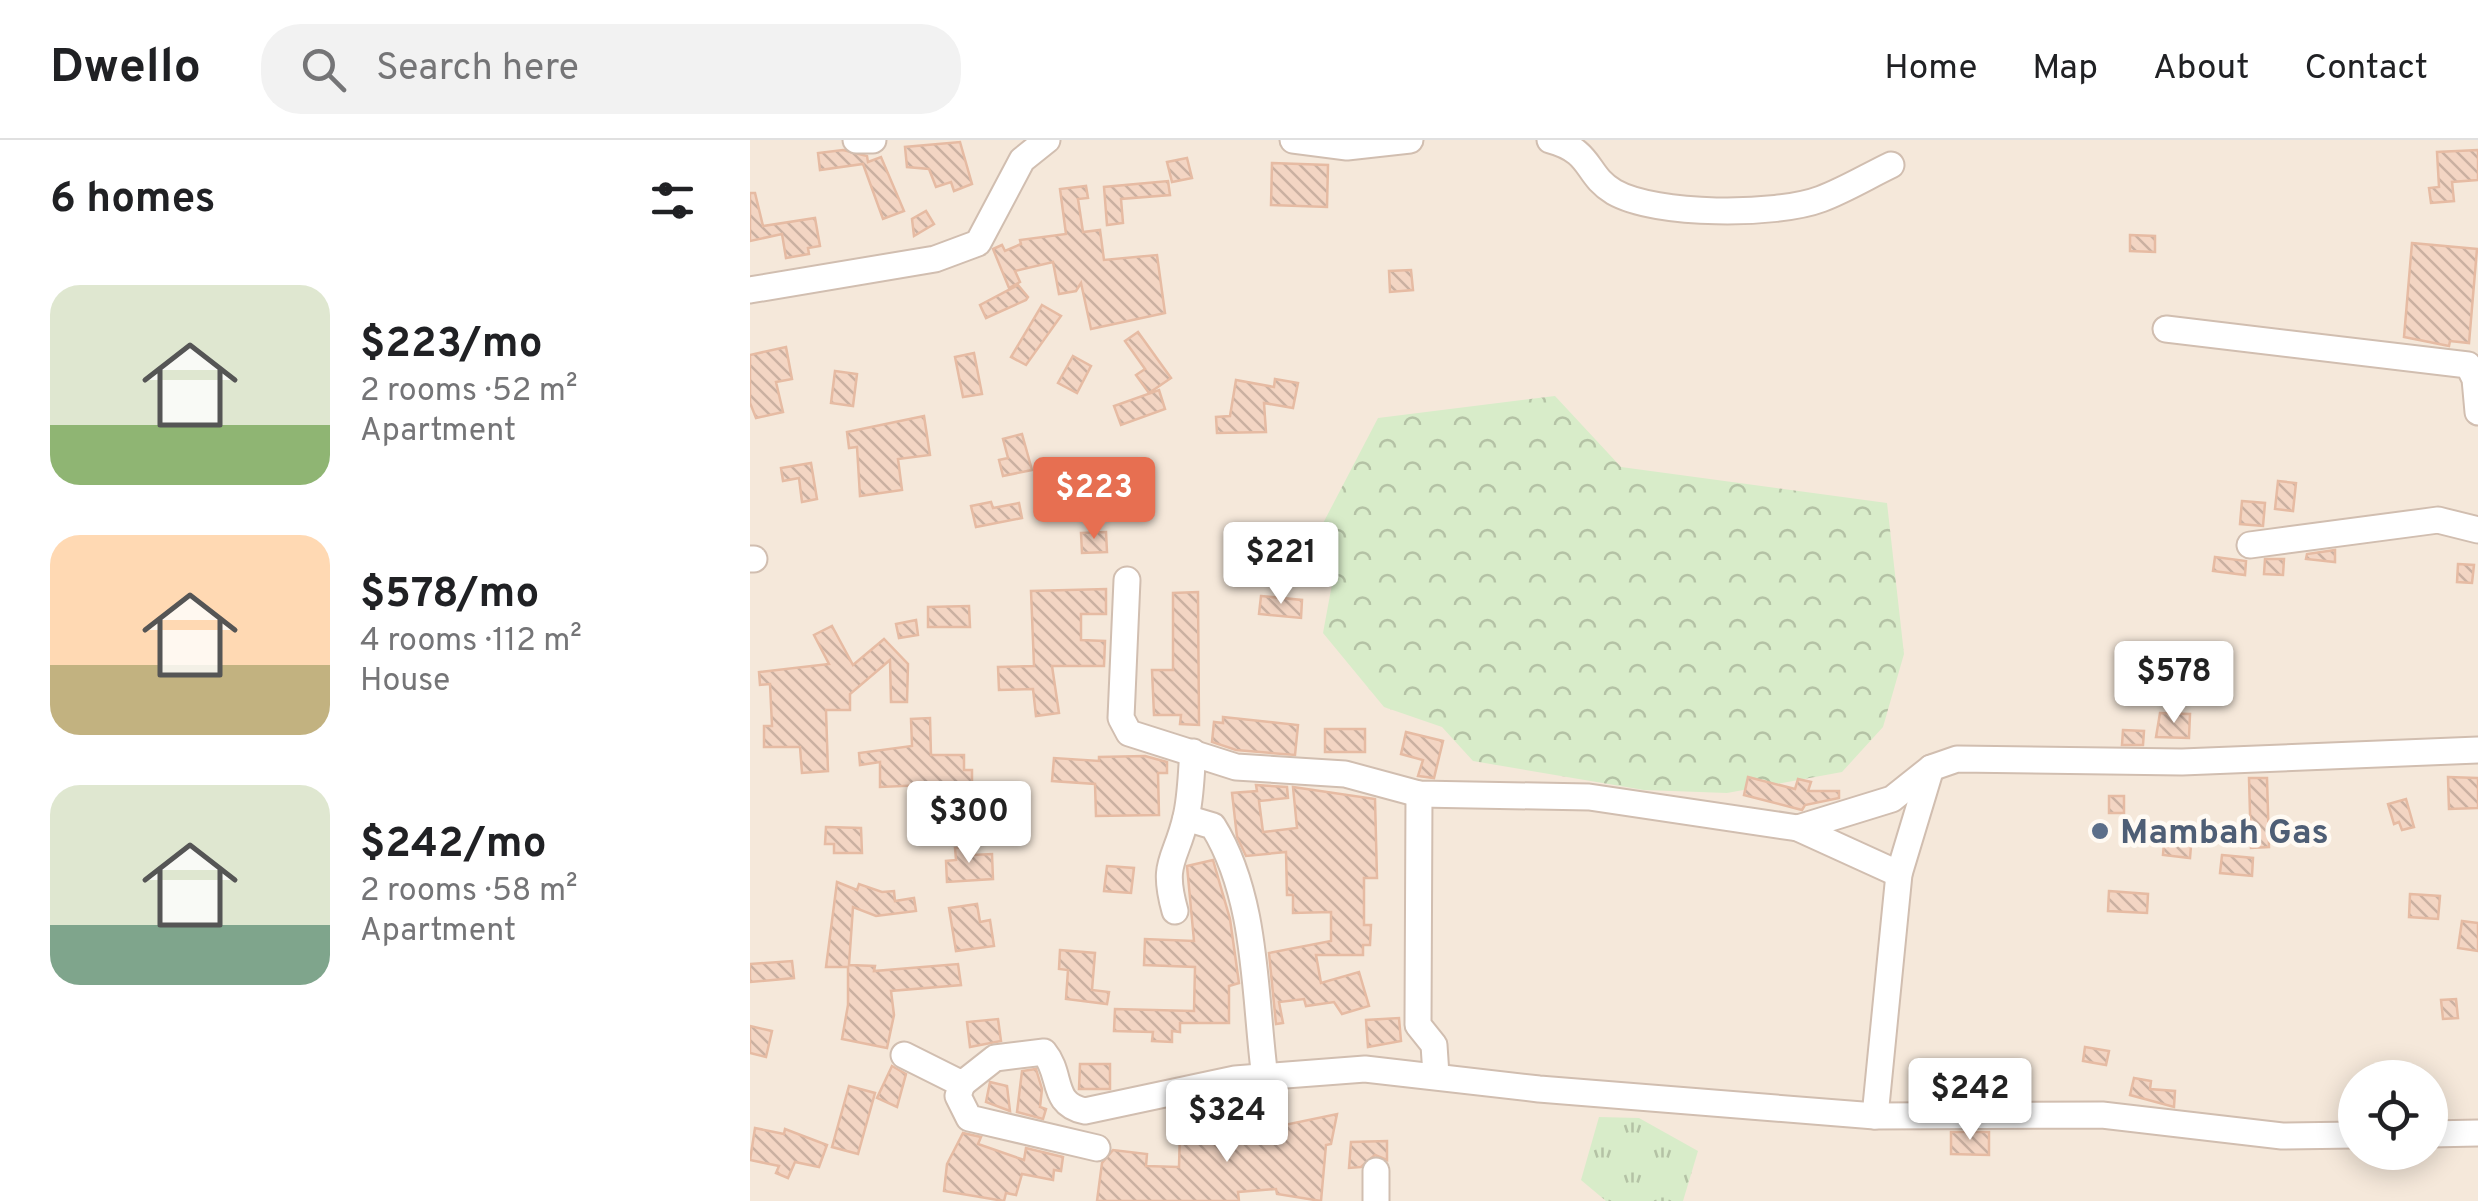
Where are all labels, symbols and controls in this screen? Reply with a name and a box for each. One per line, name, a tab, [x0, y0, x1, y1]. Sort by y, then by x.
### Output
search box	[261, 24, 961, 114]
text: Dwello	[50, 39, 201, 99]
icon: search	[296, 42, 351, 97]
text: Search here	[376, 45, 579, 94]
text: Home	[1884, 47, 1977, 91]
text: Map	[2032, 47, 2098, 91]
text: About	[2153, 47, 2249, 91]
text: Contact	[2304, 47, 2428, 91]
icon: filters	[645, 173, 700, 228]
text: 6 homes	[50, 174, 215, 227]
text: $223/mo	[360, 319, 542, 372]
icon: home	[130, 325, 250, 445]
text: 2 rooms · 52 m²	[360, 372, 577, 412]
text: Apartment	[360, 412, 516, 452]
pin: $223	[1035, 457, 1153, 542]
text: $223	[1055, 469, 1133, 509]
pin: $221	[1222, 522, 1340, 607]
text: $221	[1245, 534, 1317, 574]
text: $578/mo	[360, 569, 539, 622]
icon: home	[130, 575, 250, 695]
text: 4 rooms · 112 m²	[360, 622, 582, 662]
pin: $578	[2115, 641, 2233, 726]
text: $578	[2136, 653, 2212, 693]
text: House	[360, 662, 450, 702]
pin: $300	[910, 781, 1028, 866]
text: $300	[929, 793, 1009, 833]
place label: Mambah Gas	[2120, 812, 2329, 856]
text: $242/mo	[360, 819, 547, 872]
marker: Mambah Gas	[2089, 820, 2111, 842]
icon: home	[130, 825, 250, 945]
text: 2 rooms · 58 m²	[360, 872, 578, 912]
text: Apartment	[360, 912, 516, 952]
pin: $242	[1911, 1058, 2029, 1143]
map controls	[2338, 1060, 2448, 1170]
button: locate	[2338, 1060, 2448, 1170]
text: $242	[1930, 1070, 2010, 1110]
pin: $324	[1168, 1080, 1286, 1165]
text: $324	[1188, 1092, 1266, 1132]

